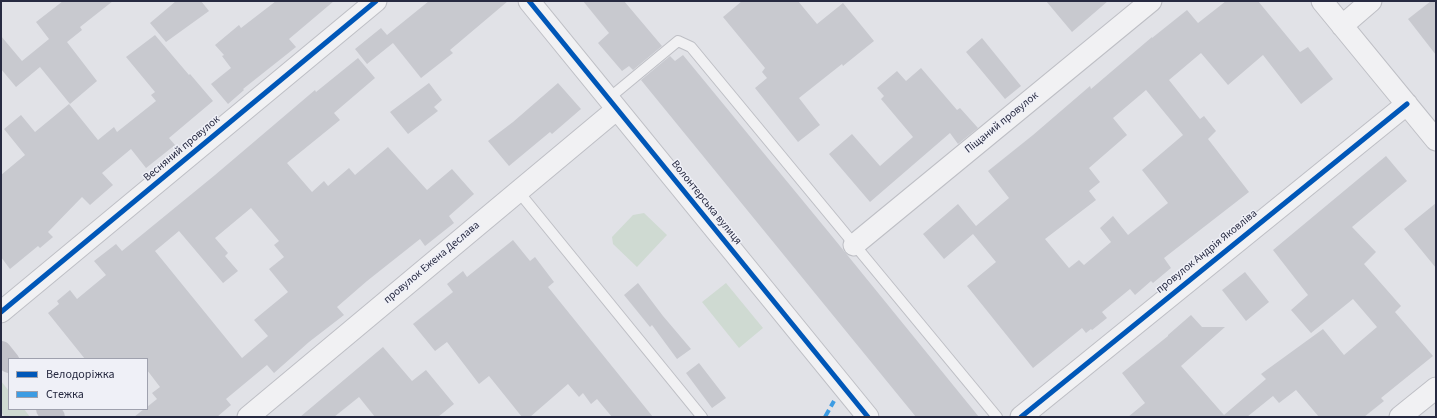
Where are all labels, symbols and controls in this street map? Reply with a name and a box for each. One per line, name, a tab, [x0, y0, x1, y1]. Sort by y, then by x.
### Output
street label: Піщаний провулок	[963, 89, 1041, 157]
street label: Весняний провулок	[141, 113, 223, 185]
street label: Волонтерська вулиця	[668, 158, 744, 248]
street label: провулок Андрія Яковліва	[1154, 207, 1260, 297]
street label: провулок Ежена Деслава	[381, 219, 483, 307]
legend	[8, 358, 148, 410]
text: Велодоріжка	[46, 366, 115, 383]
text: Стежка	[46, 386, 84, 403]

